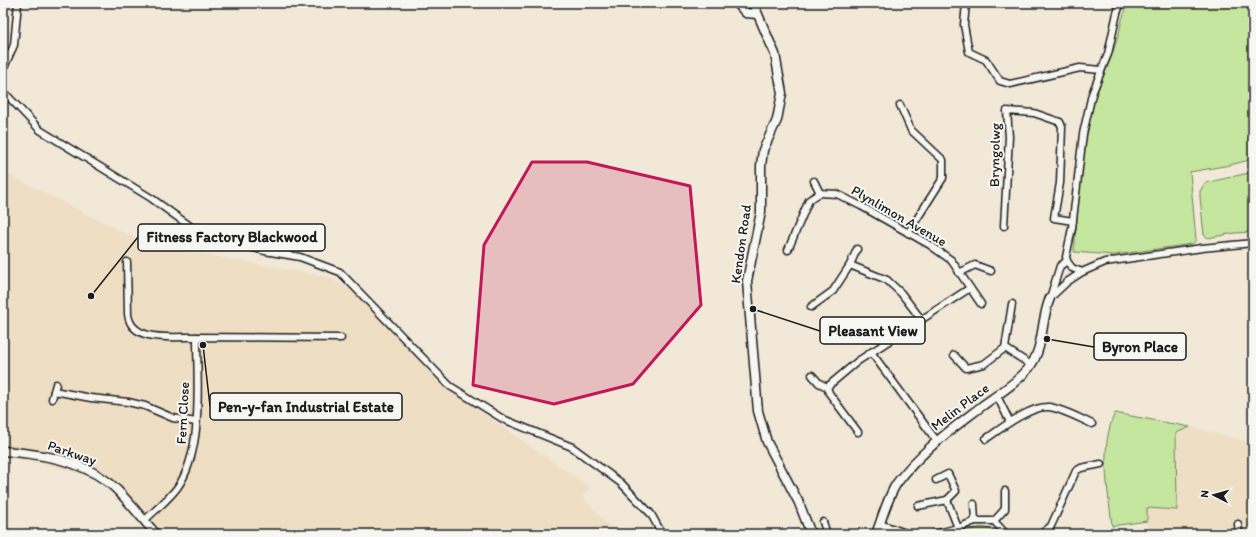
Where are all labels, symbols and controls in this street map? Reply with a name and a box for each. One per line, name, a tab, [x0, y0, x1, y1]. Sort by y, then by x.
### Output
street label: Bryngolwg	[986, 122, 1004, 187]
street label: Plynlimon Avenue	[848, 182, 950, 250]
street label: Kendon Road	[727, 203, 755, 285]
callout: Fitness Factory Blackwood	[138, 224, 325, 251]
text: Fitness Factory Blackwood	[147, 228, 318, 247]
callout: Pleasant View	[820, 317, 925, 344]
text: Pleasant View	[828, 322, 918, 340]
callout: Byron Place	[1094, 333, 1186, 360]
text: Byron Place	[1102, 338, 1178, 357]
street label: Melin Place	[928, 379, 993, 434]
street label: Fern Close	[173, 381, 193, 445]
callout: Pen-y-fan Industrial Estate	[210, 393, 402, 420]
text: Pen-y-fan Industrial Estate	[218, 398, 394, 417]
street label: Parkway	[45, 437, 99, 469]
north arrow	[1194, 475, 1234, 515]
text: N	[1198, 490, 1211, 498]

